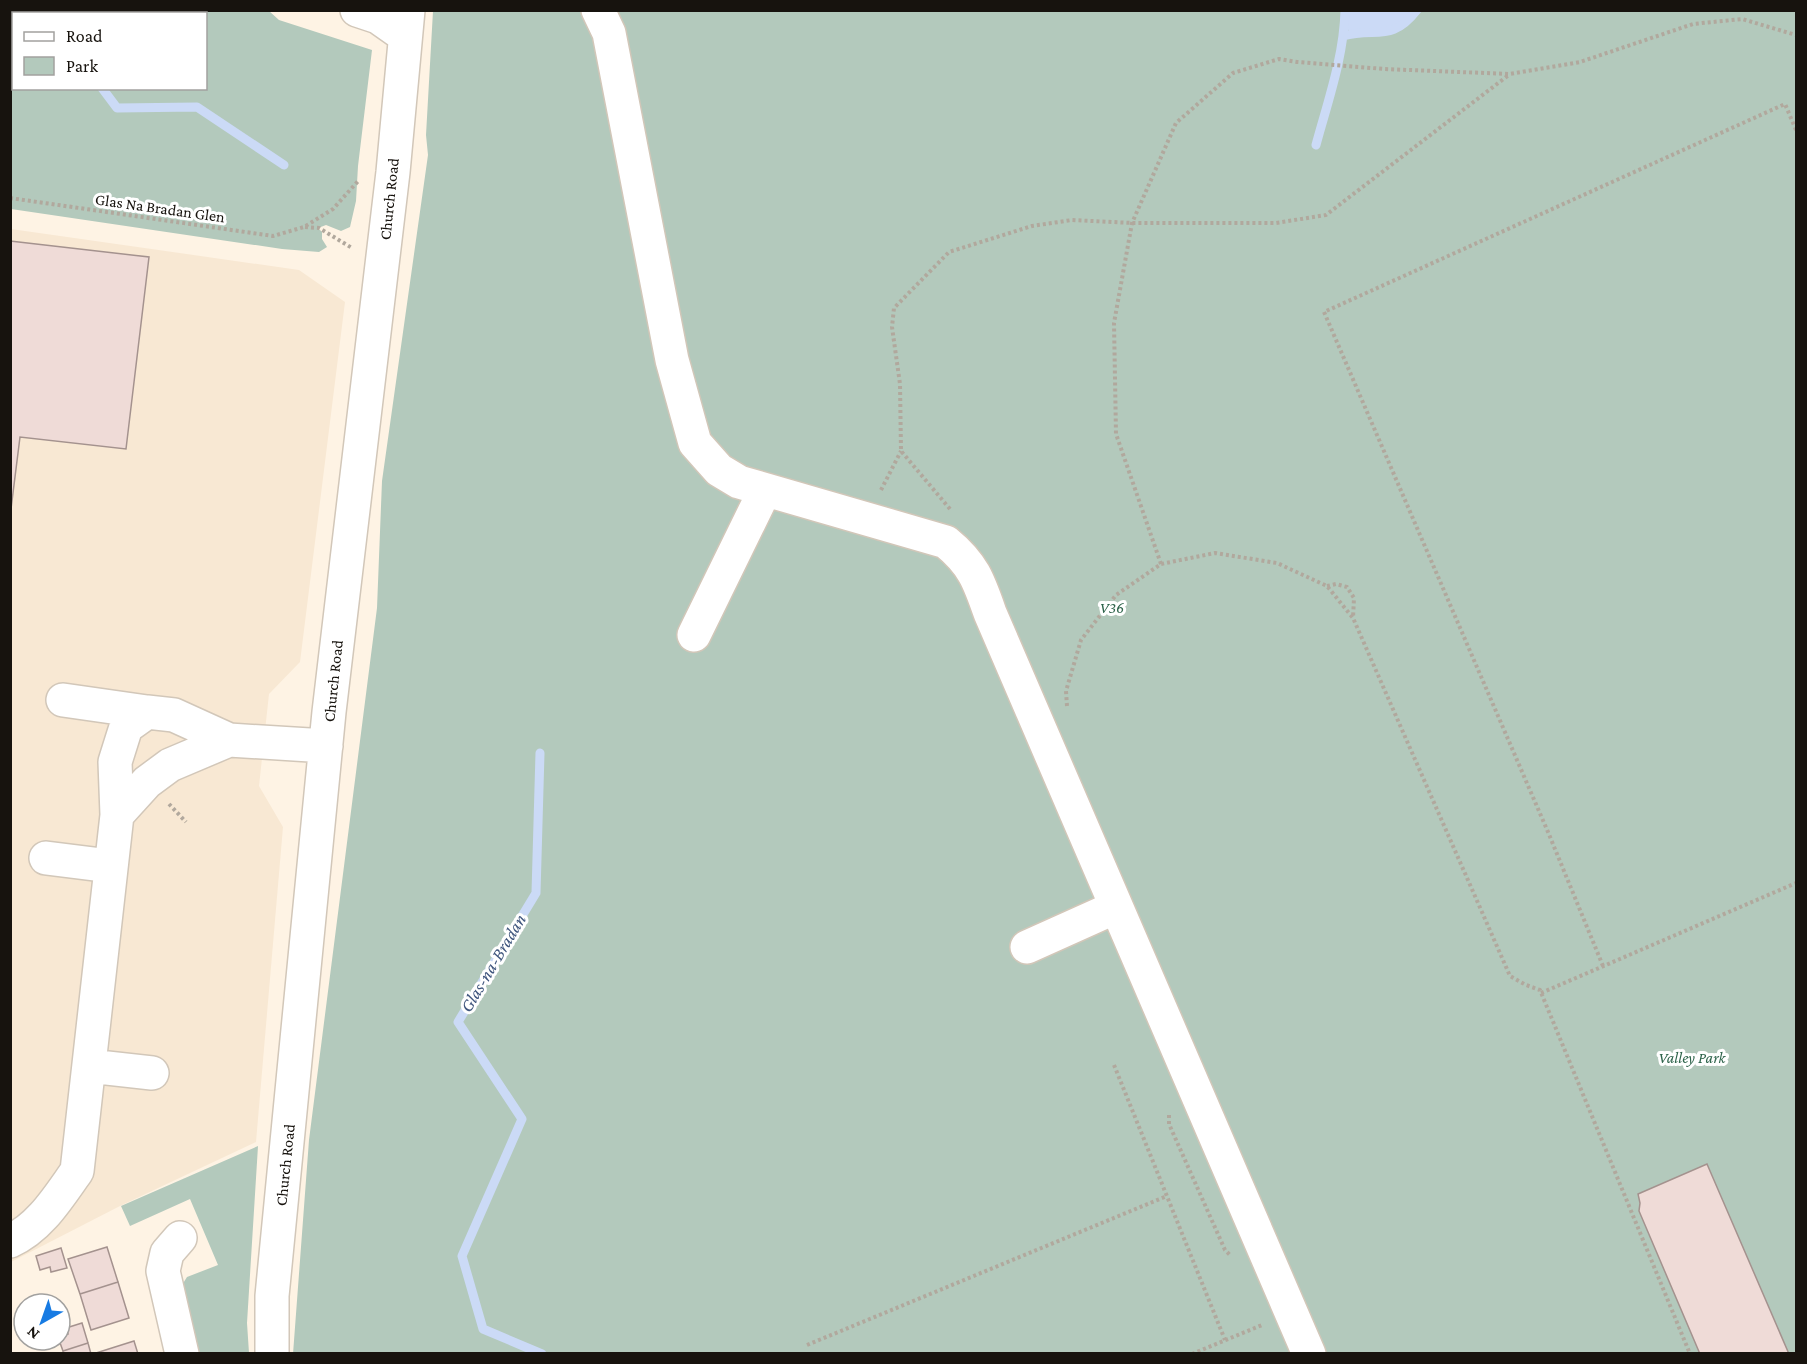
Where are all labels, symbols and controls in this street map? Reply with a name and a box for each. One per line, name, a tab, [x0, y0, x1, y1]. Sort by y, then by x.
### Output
legend	[12, 12, 207, 90]
text: Road	[66, 26, 103, 46]
text: Park	[66, 56, 98, 76]
street label: Church Road	[376, 157, 402, 241]
street label: Glas Na Bradan Glen	[94, 190, 226, 226]
park label: V36	[1100, 599, 1124, 616]
street label: Church Road	[320, 639, 346, 723]
water label: Glas-na-Bradan	[456, 910, 530, 1016]
park label: Valley Park	[1658, 1049, 1727, 1067]
street label: Church Road	[272, 1123, 298, 1207]
north arrow	[12, 1292, 72, 1352]
text: N	[23, 1323, 42, 1343]

